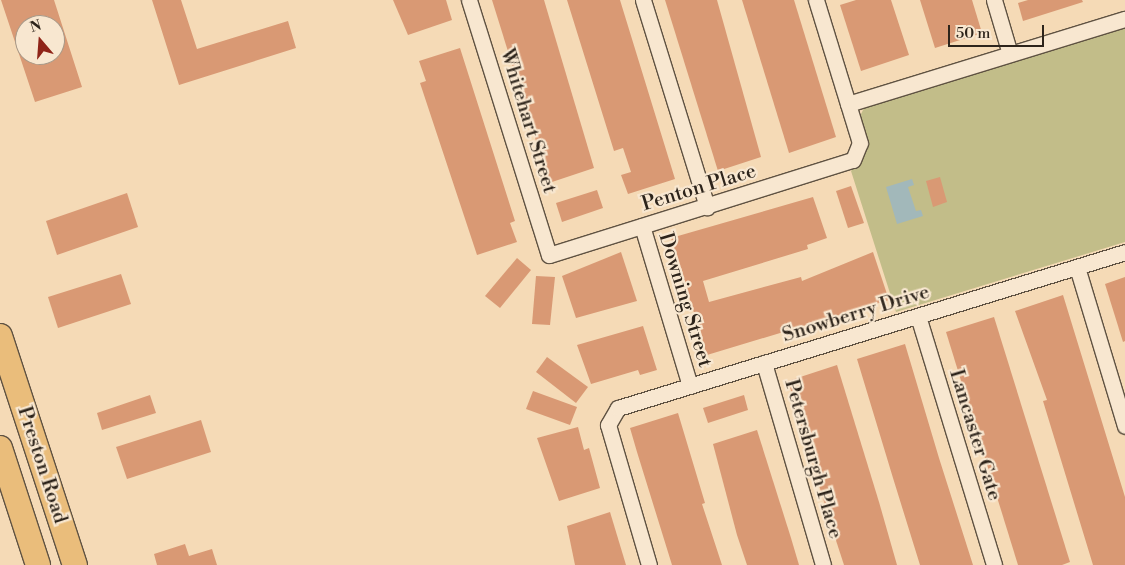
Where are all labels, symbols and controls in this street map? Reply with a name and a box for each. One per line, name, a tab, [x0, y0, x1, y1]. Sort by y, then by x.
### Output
north arrow	[15, 15, 65, 65]
scale bar	[950, 15, 1046, 47]
text: N	[28, 16, 44, 37]
text: 50 m	[956, 24, 990, 43]
street label: Whitehart Street	[495, 46, 561, 196]
street label: Penton Place	[639, 159, 759, 217]
street label: Downing Street	[653, 230, 717, 370]
street label: Snowberry Drive	[779, 280, 933, 348]
street label: Lancaster Gate	[944, 366, 1006, 504]
street label: Petersburgh Place	[779, 377, 847, 541]
street label: Preston Road	[12, 403, 72, 527]

